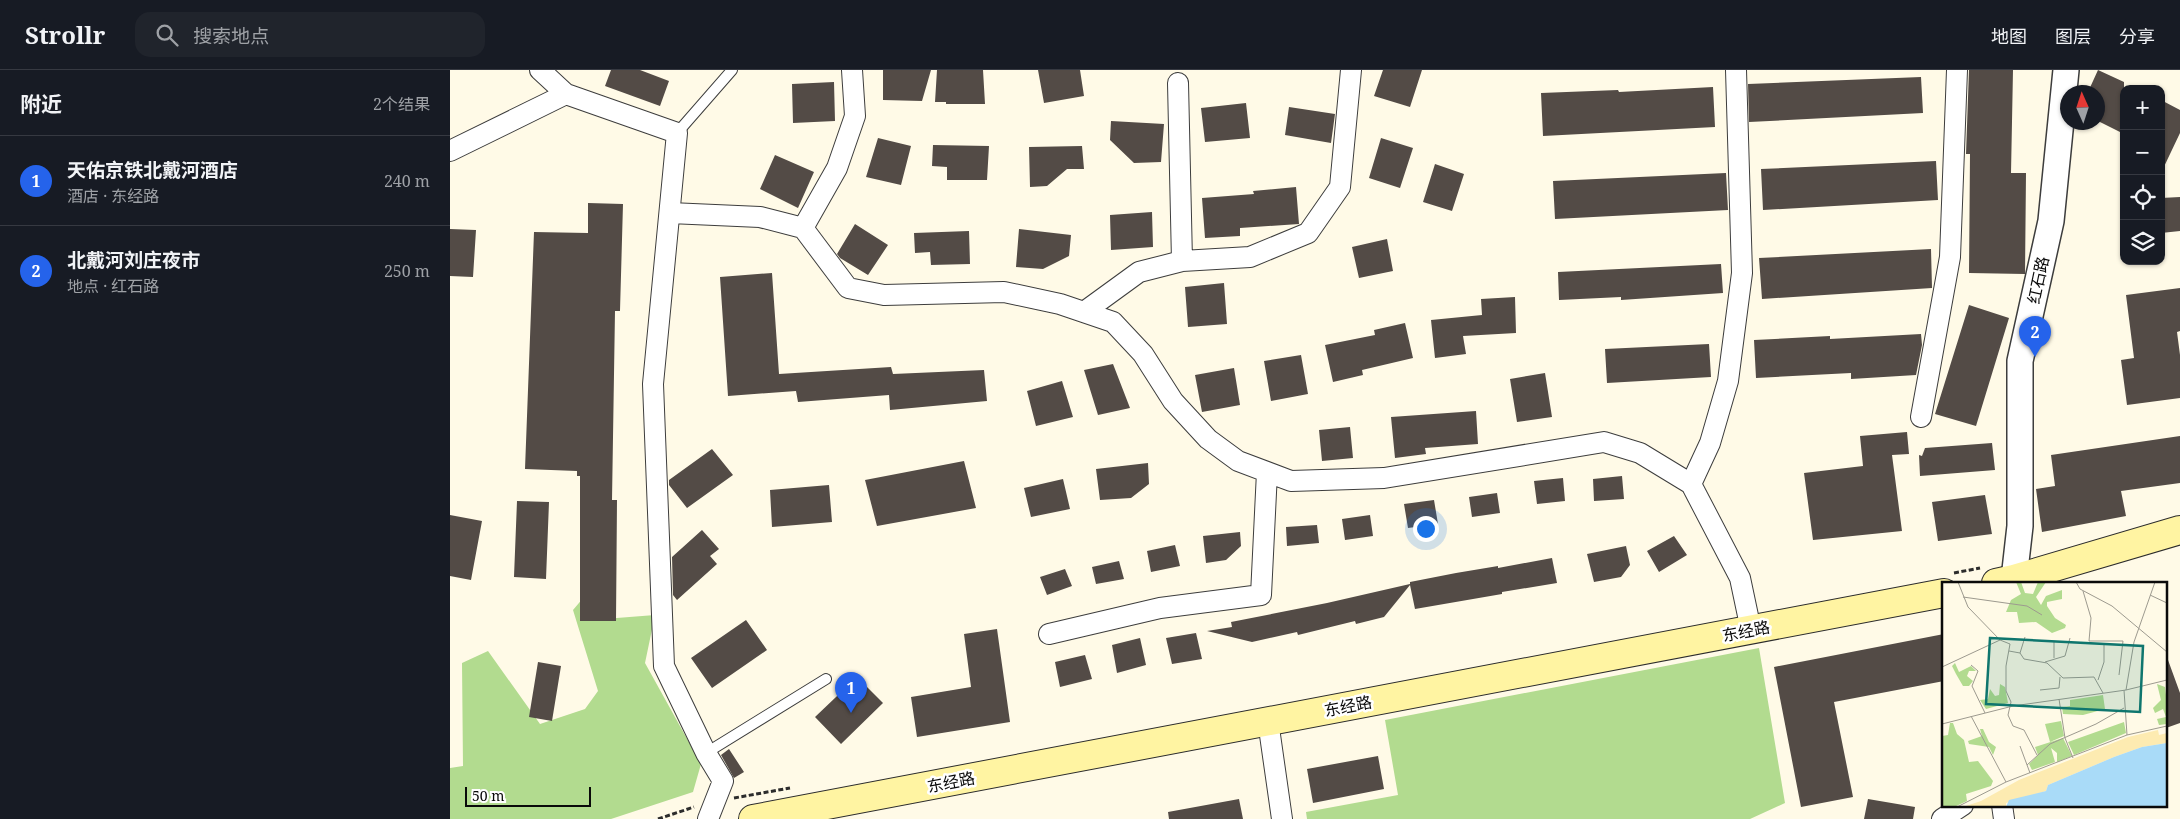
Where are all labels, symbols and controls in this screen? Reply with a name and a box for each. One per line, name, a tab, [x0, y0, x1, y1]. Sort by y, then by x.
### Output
search box	[135, 12, 485, 57]
text: Strollr	[25, 18, 105, 51]
icon: search	[153, 21, 181, 49]
text: 搜索地点	[193, 23, 269, 49]
text: 地图	[1991, 24, 2027, 48]
text: 图层	[2055, 24, 2091, 48]
text: 分享	[2119, 24, 2155, 48]
north arrow	[2060, 85, 2105, 130]
map controls	[2120, 85, 2165, 265]
button: +	[2120, 85, 2165, 130]
text: 附近	[20, 90, 62, 118]
text: 2个结果	[373, 93, 430, 115]
button: −	[2120, 130, 2165, 175]
text: 天佑京铁北戴河酒店	[67, 157, 238, 183]
text: 1	[31, 170, 41, 192]
text: 240 m	[384, 170, 430, 192]
button: locate	[2120, 175, 2165, 220]
text: 酒店 · 东经路	[67, 185, 159, 207]
button: layers	[2120, 220, 2165, 265]
text: 北戴河刘庄夜市	[67, 247, 200, 273]
street label: 红石路	[2022, 254, 2054, 306]
text: 2	[31, 260, 41, 282]
text: 250 m	[384, 260, 430, 282]
text: 地点 · 红石路	[67, 275, 159, 297]
pin: 2	[2019, 316, 2051, 357]
your location	[1413, 516, 1439, 542]
inset map	[1942, 582, 2168, 806]
street label: 东经路	[1720, 616, 1772, 646]
pin: 1	[835, 672, 867, 713]
street label: 东经路	[1322, 691, 1374, 721]
street label: 东经路	[925, 767, 977, 797]
scale bar	[465, 784, 591, 807]
text: 50 m	[472, 786, 505, 805]

